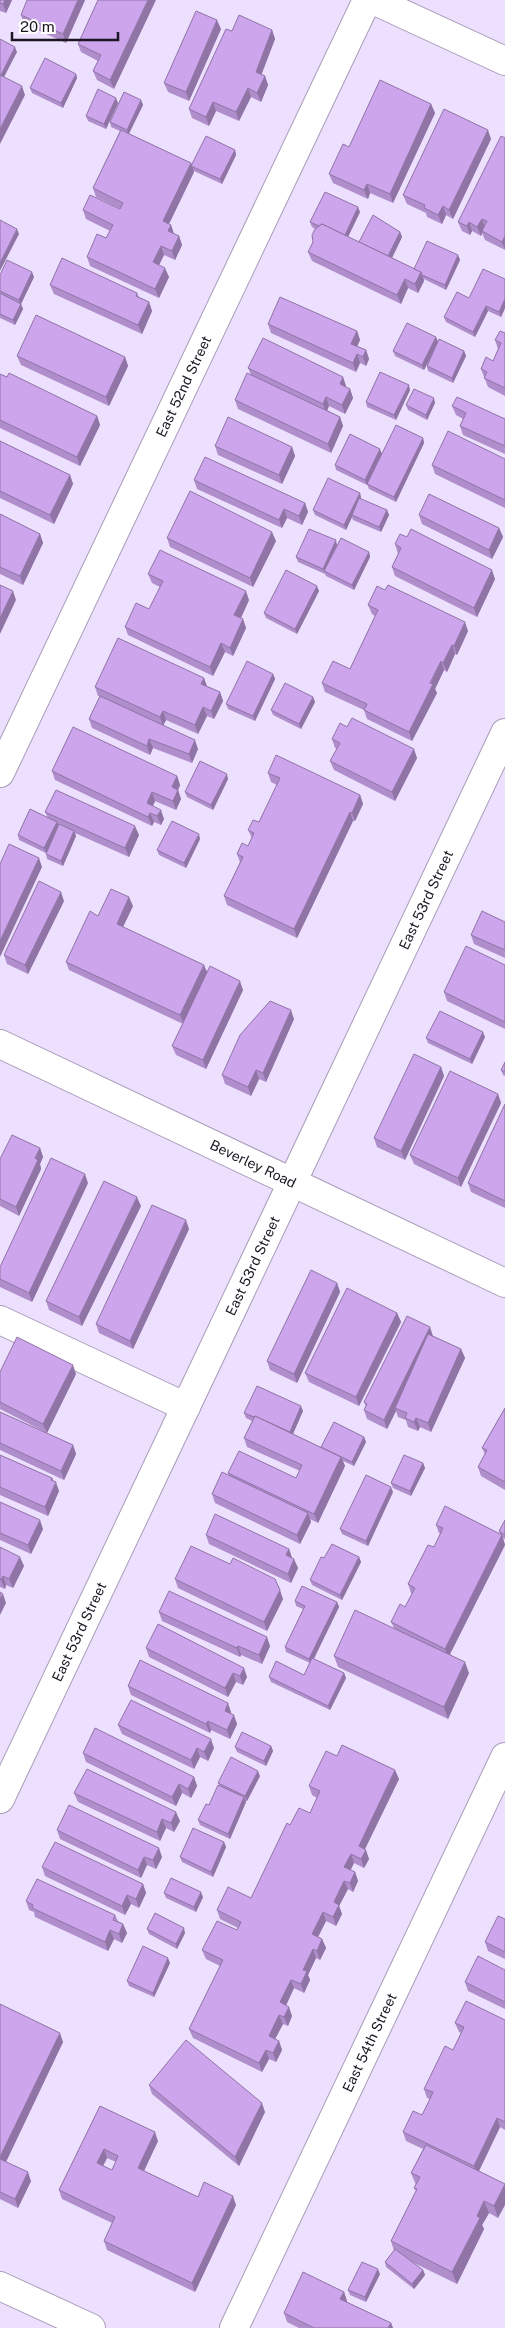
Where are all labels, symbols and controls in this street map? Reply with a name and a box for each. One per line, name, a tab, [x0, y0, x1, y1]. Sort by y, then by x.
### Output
scale bar	[12, 10, 119, 42]
text: 20 m	[20, 18, 55, 35]
street label: East 52nd Street	[153, 333, 214, 440]
street label: East 53rd Street	[396, 848, 456, 952]
street label: Beverley Road	[207, 1137, 299, 1191]
street label: East 53rd Street	[222, 1214, 283, 1318]
street label: East 53rd Street	[49, 1580, 110, 1684]
street label: East 54th Street	[339, 1990, 400, 2095]

